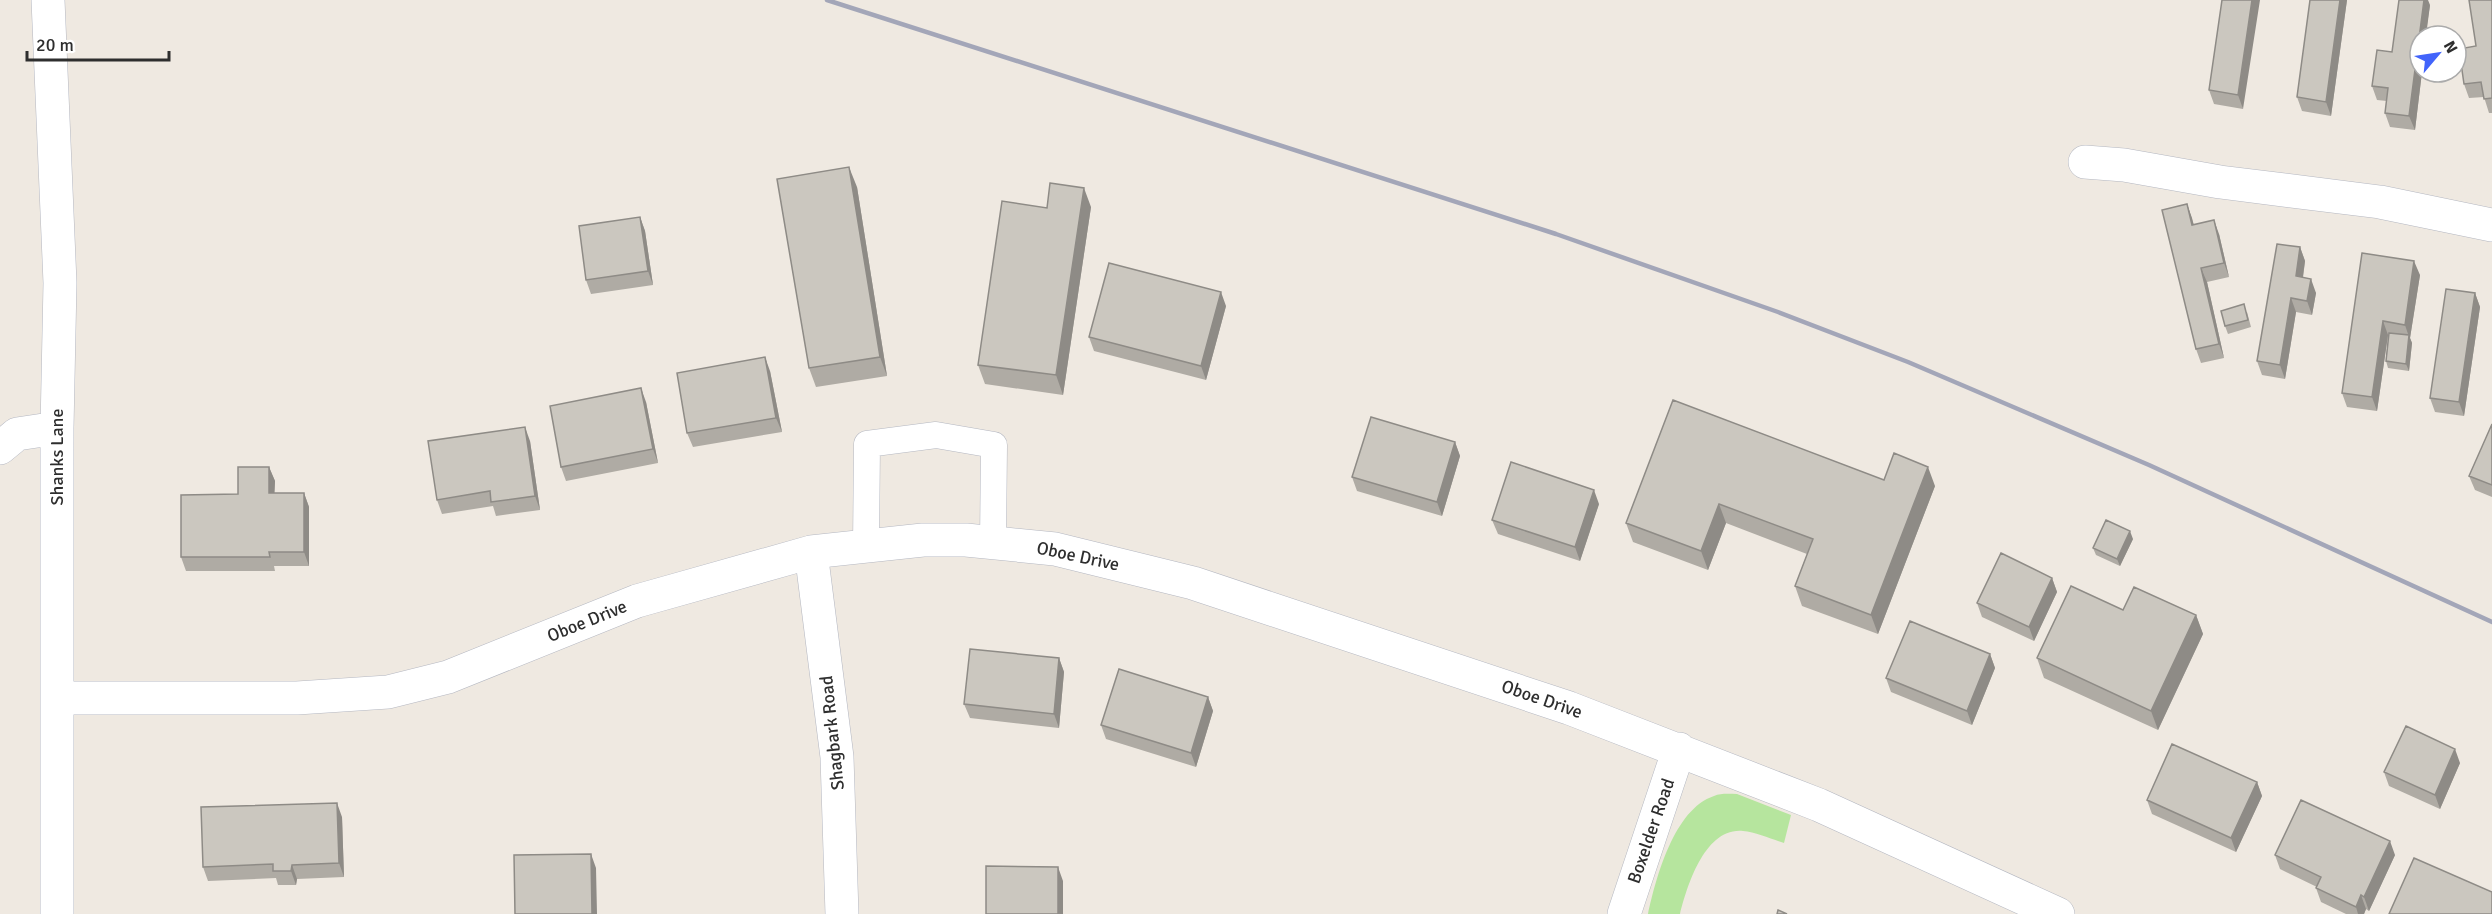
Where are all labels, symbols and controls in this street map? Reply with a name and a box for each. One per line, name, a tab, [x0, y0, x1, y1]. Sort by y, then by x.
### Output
scale bar	[27, 24, 170, 62]
north arrow	[2408, 24, 2468, 84]
text: 20 m	[36, 34, 74, 56]
text: N	[2439, 37, 2462, 57]
street label: Shanks Lane	[46, 409, 68, 505]
street label: Oboe Drive	[1035, 537, 1121, 575]
street label: Oboe Drive	[544, 595, 630, 647]
street label: Shagbark Road	[815, 675, 849, 791]
street label: Oboe Drive	[1499, 675, 1585, 723]
street label: Boxelder Road	[1623, 776, 1679, 886]

